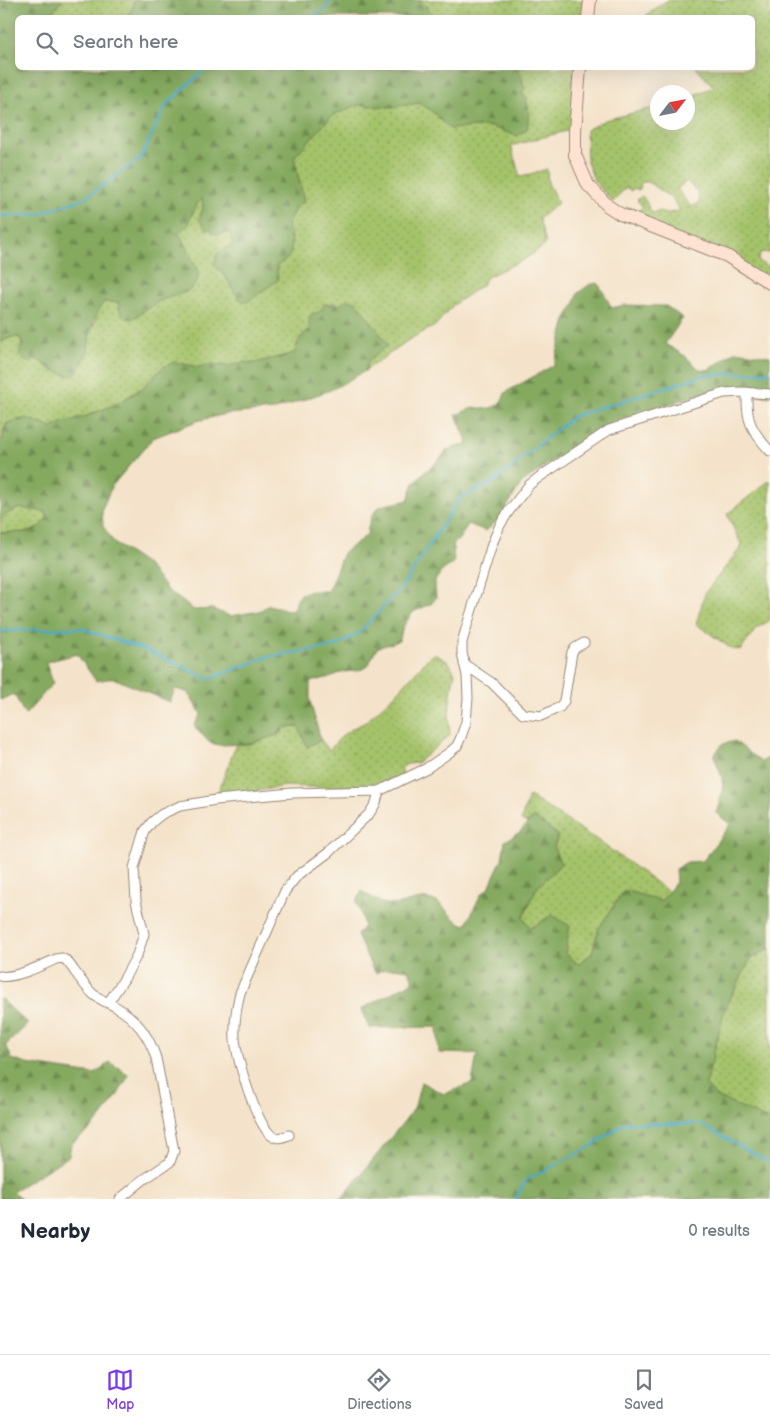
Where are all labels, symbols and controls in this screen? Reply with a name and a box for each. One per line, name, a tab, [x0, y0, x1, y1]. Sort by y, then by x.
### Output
search box	[15, 15, 755, 70]
icon: search	[33, 29, 61, 57]
text: Search here	[73, 31, 178, 54]
north arrow	[650, 85, 695, 130]
text: Nearby	[20, 1219, 90, 1244]
text: 0 results	[688, 1222, 750, 1241]
tab: Map	[106, 1366, 135, 1413]
tab: Directions	[347, 1366, 412, 1413]
tab: Saved	[624, 1366, 664, 1413]

